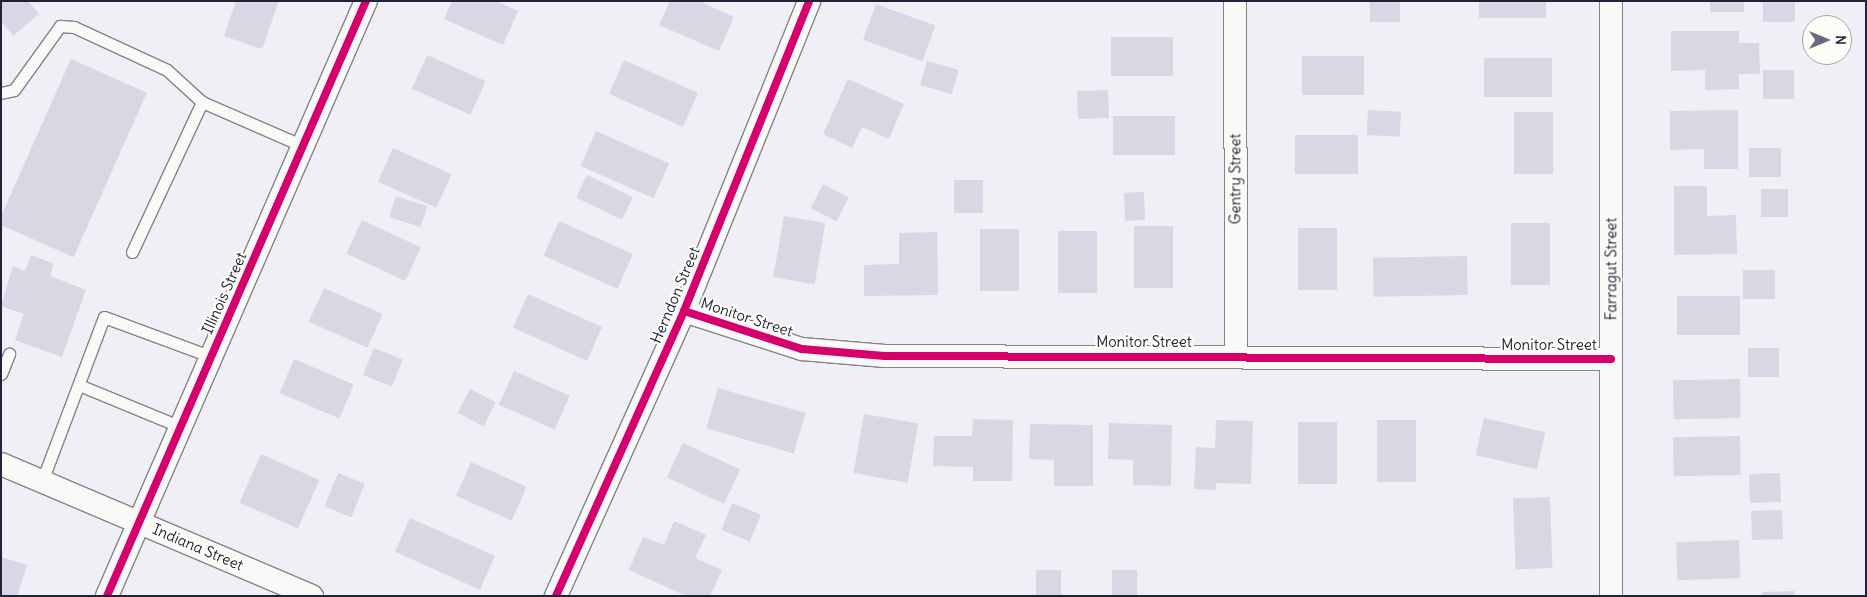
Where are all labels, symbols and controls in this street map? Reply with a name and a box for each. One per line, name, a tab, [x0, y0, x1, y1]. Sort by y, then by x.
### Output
north arrow	[1802, 15, 1852, 65]
text: N	[1832, 35, 1850, 45]
street label: Gentry Street	[1226, 134, 1244, 224]
street label: Farragut Street	[1602, 218, 1620, 320]
street label: Herndon Street	[647, 244, 703, 346]
street label: Illinois Street	[198, 249, 250, 337]
street label: Monitor Street	[699, 294, 795, 340]
street label: Monitor Street	[1096, 333, 1192, 351]
street label: Monitor Street	[1501, 336, 1597, 354]
street label: Indiana Street	[150, 520, 246, 574]

